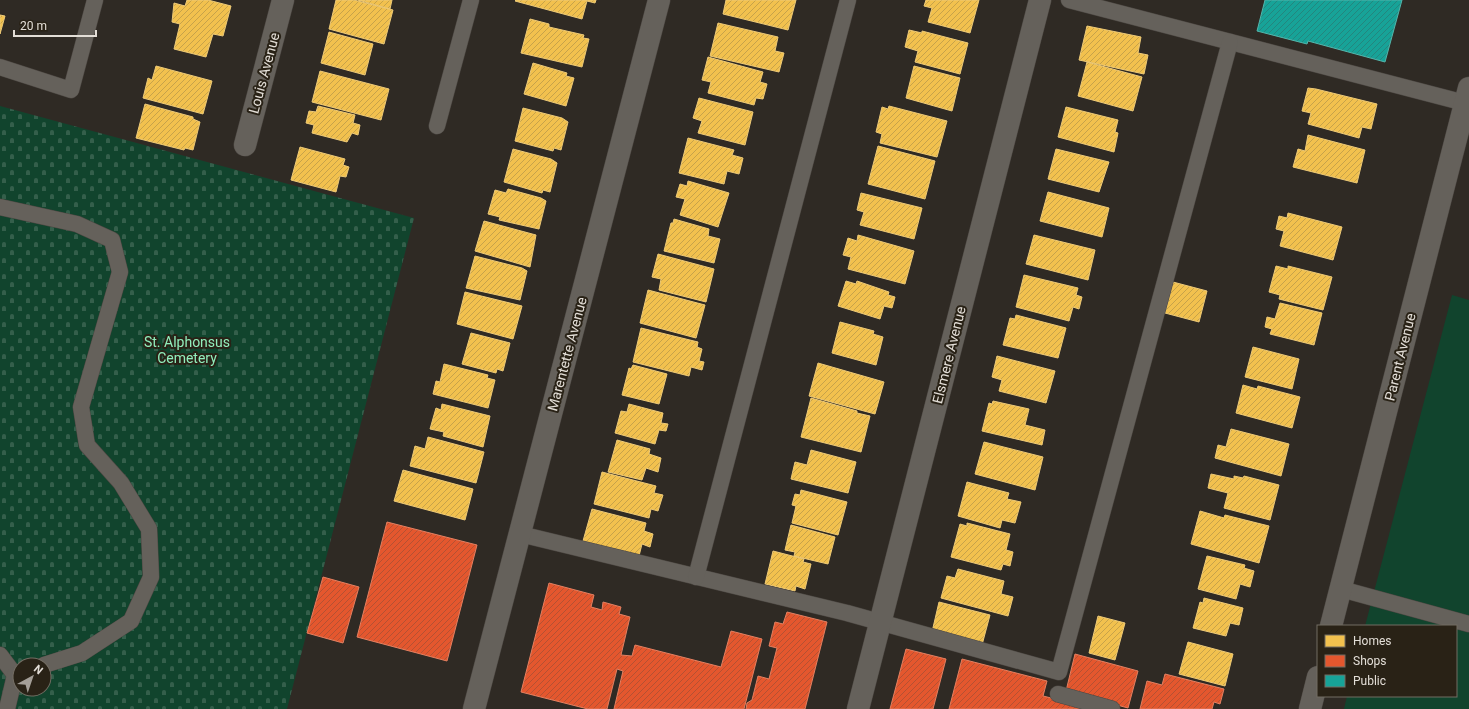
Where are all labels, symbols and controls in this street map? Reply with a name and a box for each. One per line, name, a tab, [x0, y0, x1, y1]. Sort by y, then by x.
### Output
scale bar	[14, 12, 96, 38]
text: 20 m	[20, 19, 47, 33]
street label: Louis Avenue	[246, 31, 282, 115]
street label: Marentette Avenue	[544, 295, 590, 413]
street label: Elsmere Avenue	[929, 305, 969, 405]
street label: Parent Avenue	[1381, 311, 1419, 403]
park label: St. Alphonsus Cemetery	[144, 334, 230, 366]
legend	[1317, 625, 1457, 697]
text: Homes	[1353, 634, 1391, 648]
text: Shops	[1353, 654, 1387, 668]
north arrow	[12, 657, 52, 697]
text: N	[31, 662, 45, 677]
text: Public	[1353, 674, 1386, 688]

